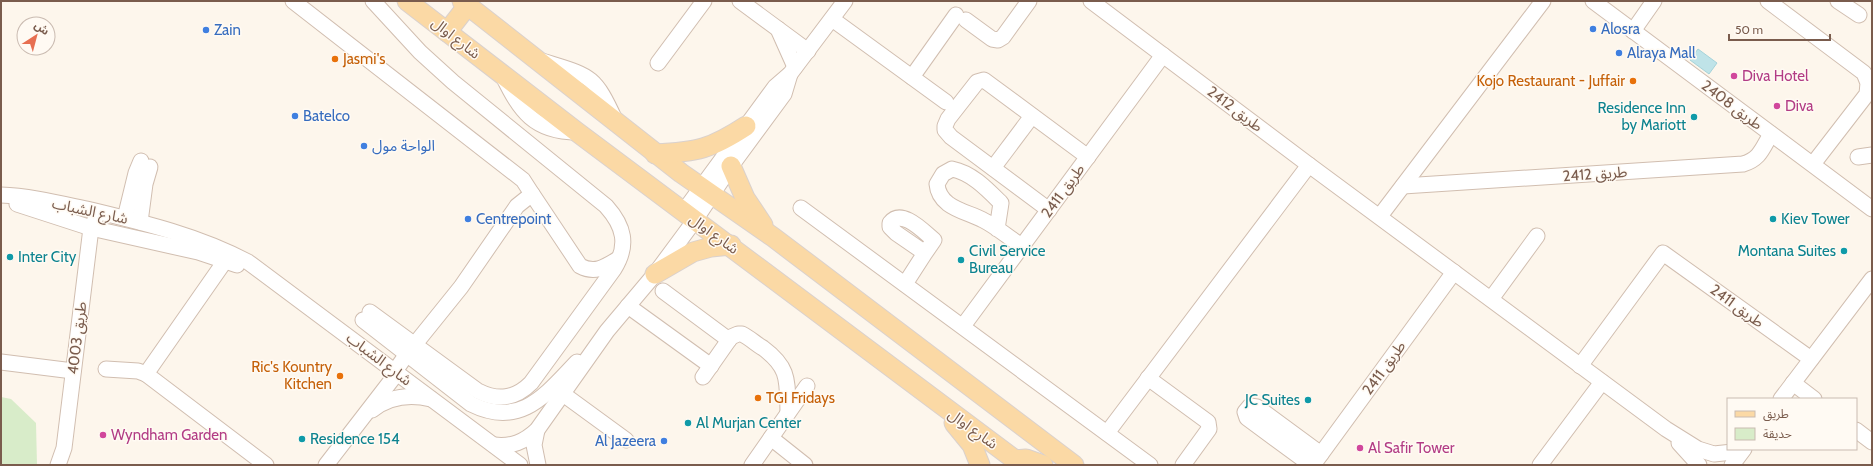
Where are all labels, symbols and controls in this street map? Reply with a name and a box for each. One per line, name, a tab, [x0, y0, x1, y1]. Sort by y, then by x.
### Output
street label: شارع اوال	[426, 13, 484, 65]
north arrow	[16, 16, 56, 56]
scale bar	[1729, 16, 1830, 42]
text: ش	[32, 18, 52, 38]
place label: Alosra	[1601, 20, 1641, 38]
place label: Zain	[214, 21, 241, 39]
text: 50 m	[1735, 22, 1763, 37]
marker: Alosra	[1588, 24, 1598, 34]
marker: Zain	[201, 25, 211, 35]
place label: Alraya Mall	[1627, 44, 1696, 62]
marker: Alraya Mall	[1614, 48, 1624, 58]
place label: Jasmi's	[342, 50, 385, 68]
marker: Jasmi's	[330, 54, 340, 64]
place label: Diva Hotel	[1742, 67, 1809, 85]
marker: Diva Hotel	[1729, 71, 1739, 81]
place label: Kojo Restaurant - Juffair	[1476, 72, 1625, 90]
marker: Kojo Restaurant - Juffair	[1628, 76, 1638, 86]
street label: طريق 2408	[1697, 76, 1766, 135]
street label: طريق 2412	[1203, 82, 1266, 137]
place label: Diva	[1785, 97, 1814, 115]
place label: Residence Inn by Mariott	[1598, 99, 1686, 134]
marker: Diva	[1772, 101, 1782, 111]
place label: Batelco	[303, 107, 350, 125]
marker: Batelco	[290, 111, 300, 121]
marker: Residence Inn by Mariott	[1689, 112, 1699, 122]
place label: الواحة مول	[372, 137, 435, 155]
marker: الواحة مول	[359, 141, 369, 151]
street label: طريق 2411	[1038, 161, 1089, 222]
street label: طريق 2412	[1562, 163, 1628, 186]
street label: شارع الشباب	[50, 194, 130, 231]
place label: Centrepoint	[476, 210, 551, 228]
street label: شارع اوال	[684, 210, 742, 261]
place label: Kiev Tower	[1781, 210, 1850, 228]
marker: Centrepoint	[463, 214, 473, 224]
marker: Kiev Tower	[1768, 214, 1778, 224]
place label: Civil Service Bureau	[969, 242, 1046, 277]
place label: Montana Suites	[1738, 242, 1836, 260]
marker: Montana Suites	[1839, 246, 1849, 256]
place label: Inter City	[18, 248, 77, 266]
marker: Inter City	[5, 252, 15, 262]
marker: Civil Service Bureau	[956, 255, 966, 265]
street label: طريق 2411	[1706, 281, 1767, 332]
street label: طريق 4003	[64, 300, 91, 376]
street label: شارع الشباب	[341, 329, 415, 392]
street label: طريق 2411	[1359, 338, 1410, 399]
place label: Ric's Kountry Kitchen	[251, 358, 332, 393]
marker: Ric's Kountry Kitchen	[335, 371, 345, 381]
place label: TGI Fridays	[766, 389, 835, 407]
place label: JC Suites	[1244, 391, 1300, 409]
marker: TGI Fridays	[753, 393, 763, 403]
marker: JC Suites	[1303, 395, 1313, 405]
legend	[1727, 398, 1857, 450]
street label: شارع اوال	[943, 405, 1001, 456]
text: طريق	[1763, 406, 1789, 422]
place label: Al Murjan Center	[696, 414, 801, 432]
marker: Al Murjan Center	[683, 418, 693, 428]
place label: Wyndham Garden	[111, 426, 227, 444]
text: حديقة	[1763, 426, 1792, 441]
marker: Wyndham Garden	[98, 430, 108, 440]
place label: Residence 154	[310, 430, 400, 448]
place label: Al Jazeera	[595, 432, 657, 450]
marker: Residence 154	[297, 434, 307, 444]
marker: Al Jazeera	[659, 436, 669, 446]
place label: Al Safir Tower	[1368, 439, 1455, 457]
marker: Al Safir Tower	[1355, 443, 1365, 453]

